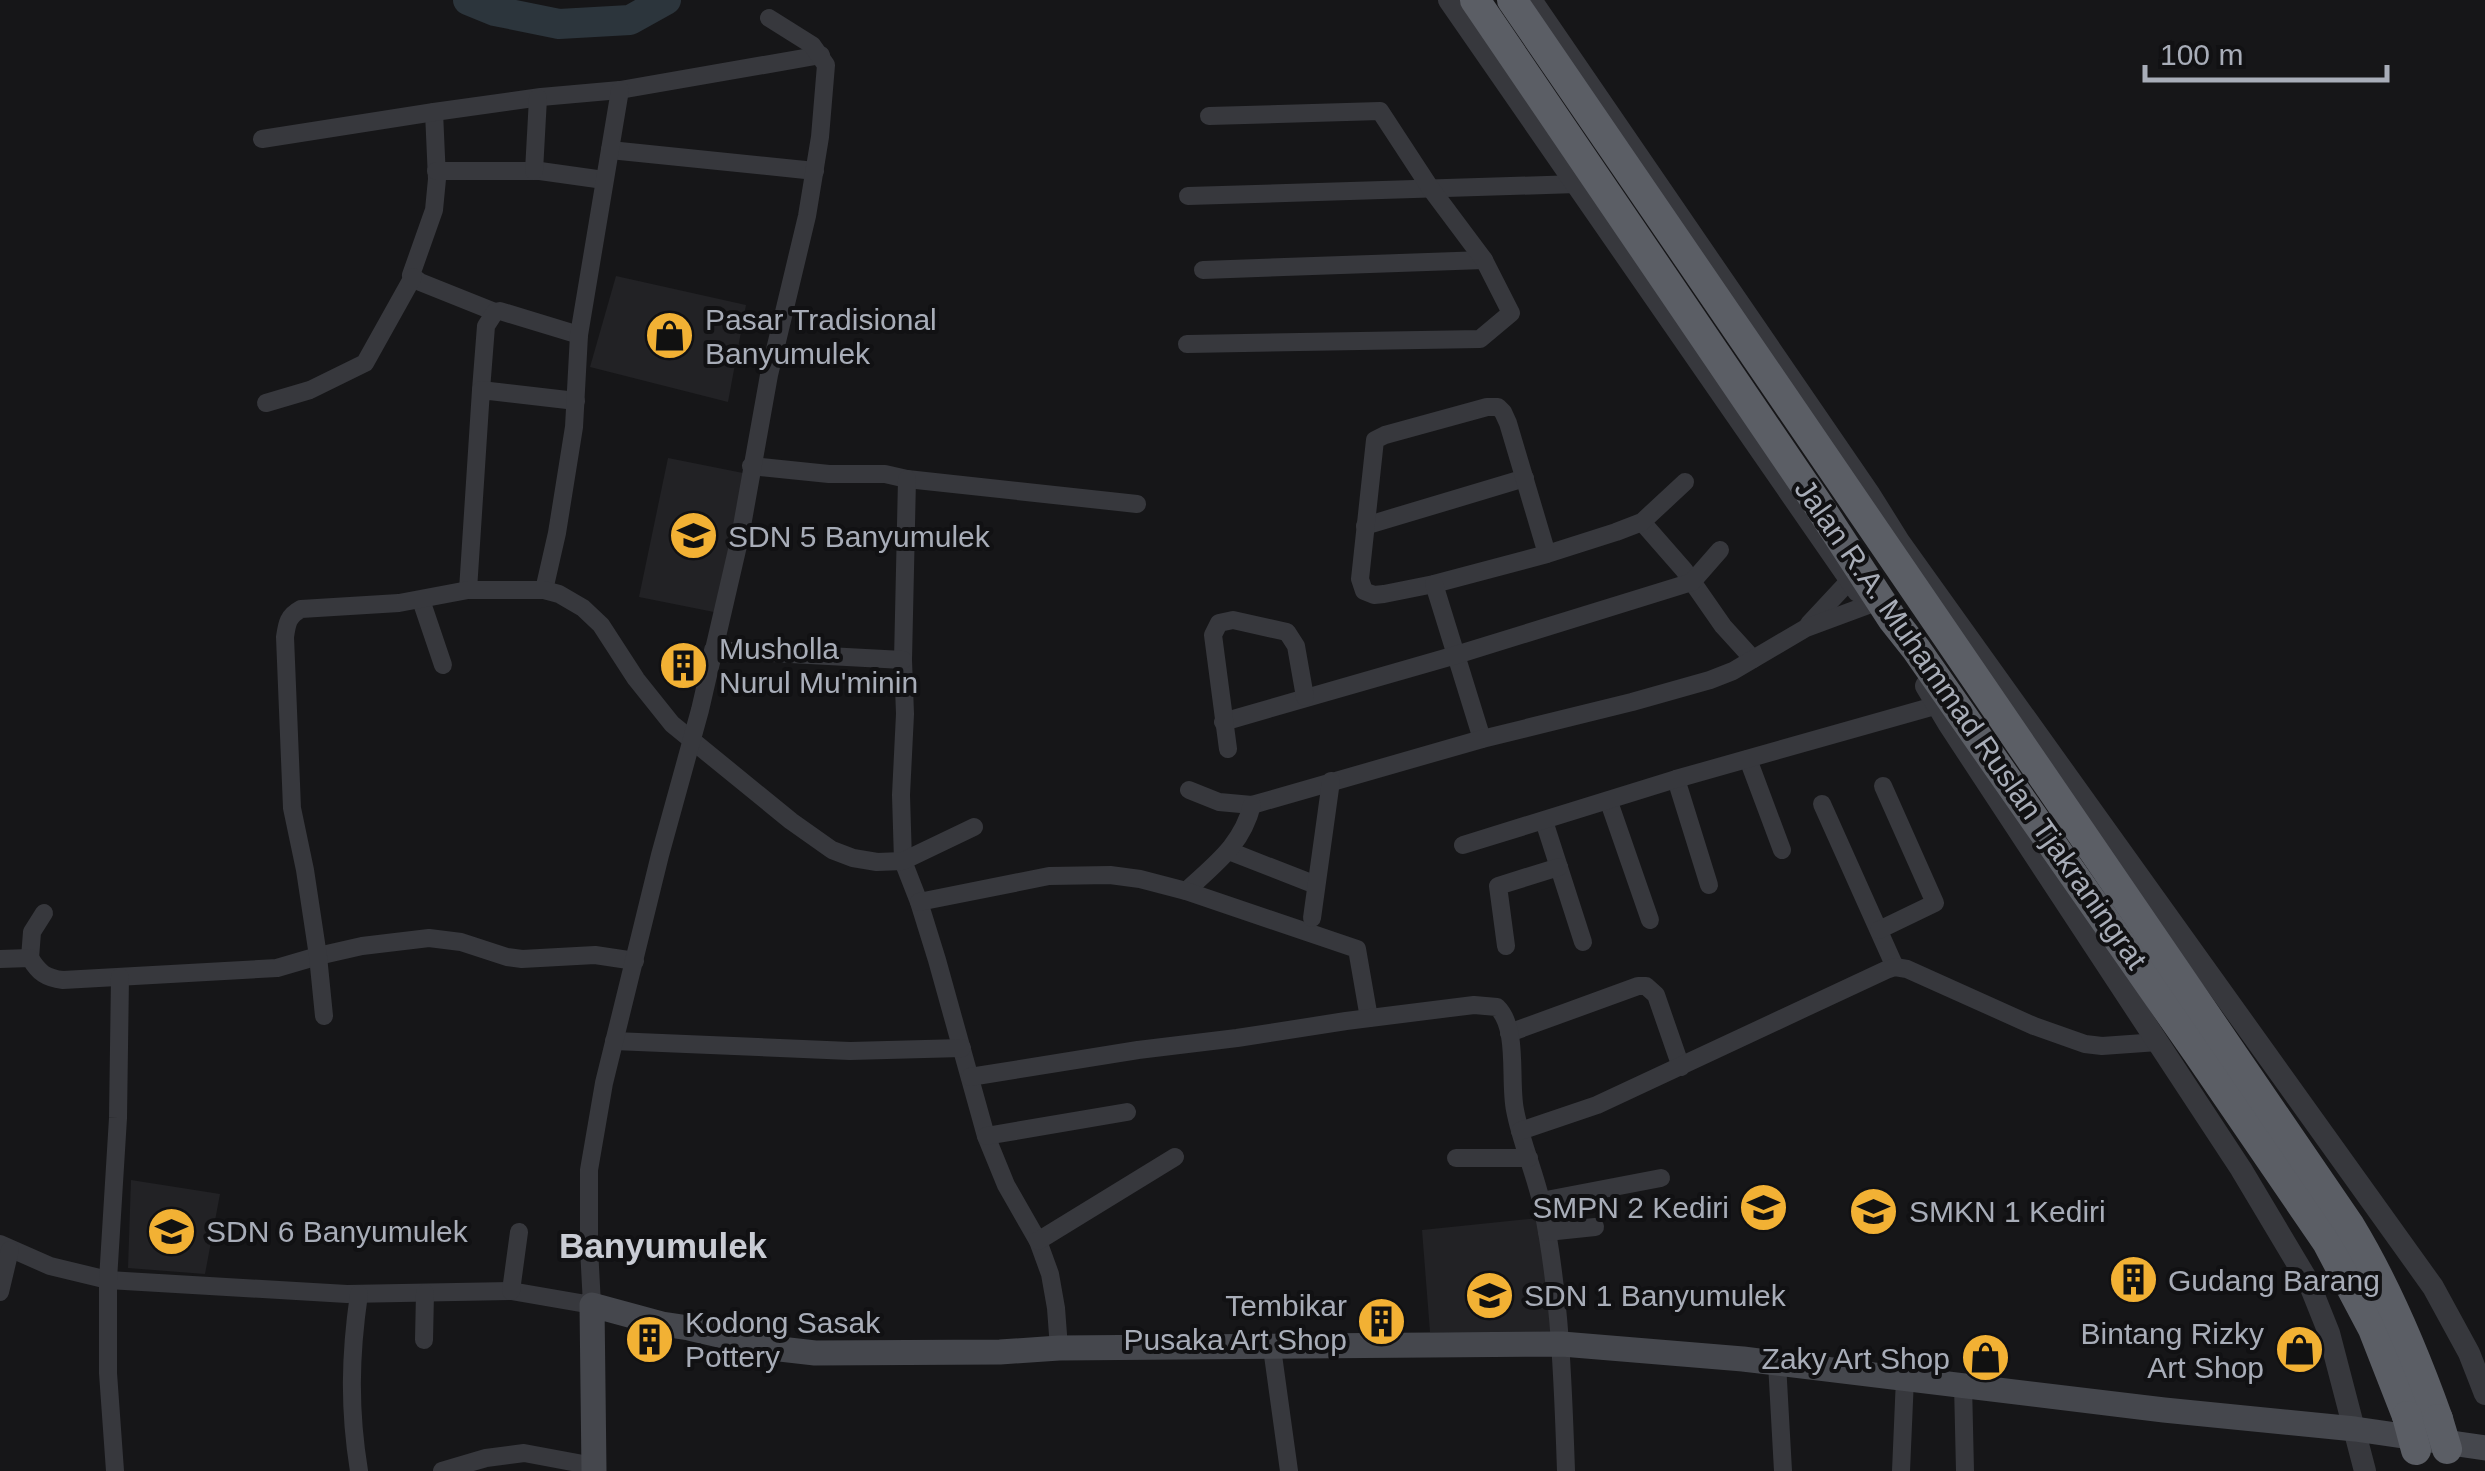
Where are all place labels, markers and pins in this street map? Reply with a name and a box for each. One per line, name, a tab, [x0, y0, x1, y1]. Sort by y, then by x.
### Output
place label: Pasar Tradisional Banyumulek	[705, 303, 937, 370]
shop icon: Pasar Tradisional Banyumulek	[644, 310, 696, 362]
school or university icon: SDN 5 Banyumulek	[667, 510, 719, 562]
place label: SDN 5 Banyumulek	[728, 520, 991, 553]
place label: Musholla Nurul Mu'minin	[719, 632, 918, 699]
building icon: Musholla Nurul Mu'minin	[658, 639, 710, 691]
school or university icon: SMPN 2 Kediri	[1738, 1181, 1790, 1233]
school or university icon: SMKN 1 Kediri	[1848, 1185, 1900, 1237]
place label: SMPN 2 Kediri	[1532, 1191, 1729, 1224]
place label: SMKN 1 Kediri	[1909, 1195, 2106, 1228]
school or university icon: SDN 6 Banyumulek	[145, 1205, 197, 1257]
place label: SDN 6 Banyumulek	[206, 1215, 469, 1248]
building icon: Gudang Barang	[2107, 1254, 2159, 1306]
place label: Gudang Barang	[2168, 1264, 2380, 1297]
school or university icon: SDN 1 Banyumulek	[1463, 1269, 1515, 1321]
place label: SDN 1 Banyumulek	[1524, 1279, 1787, 1312]
place label: Tembikar Pusaka Art Shop	[1124, 1289, 1347, 1356]
building icon: Tembikar Pusaka Art Shop	[1356, 1296, 1408, 1348]
place label: Kodong Sasak Pottery	[685, 1306, 881, 1373]
building icon: Kodong Sasak Pottery	[624, 1313, 676, 1365]
place label: Bintang Rizky Art Shop	[2081, 1317, 2264, 1384]
shop icon: Bintang Rizky Art Shop	[2273, 1324, 2325, 1376]
shop icon: Zaky Art Shop	[1959, 1332, 2011, 1384]
place label: Zaky Art Shop	[1762, 1342, 1950, 1375]

